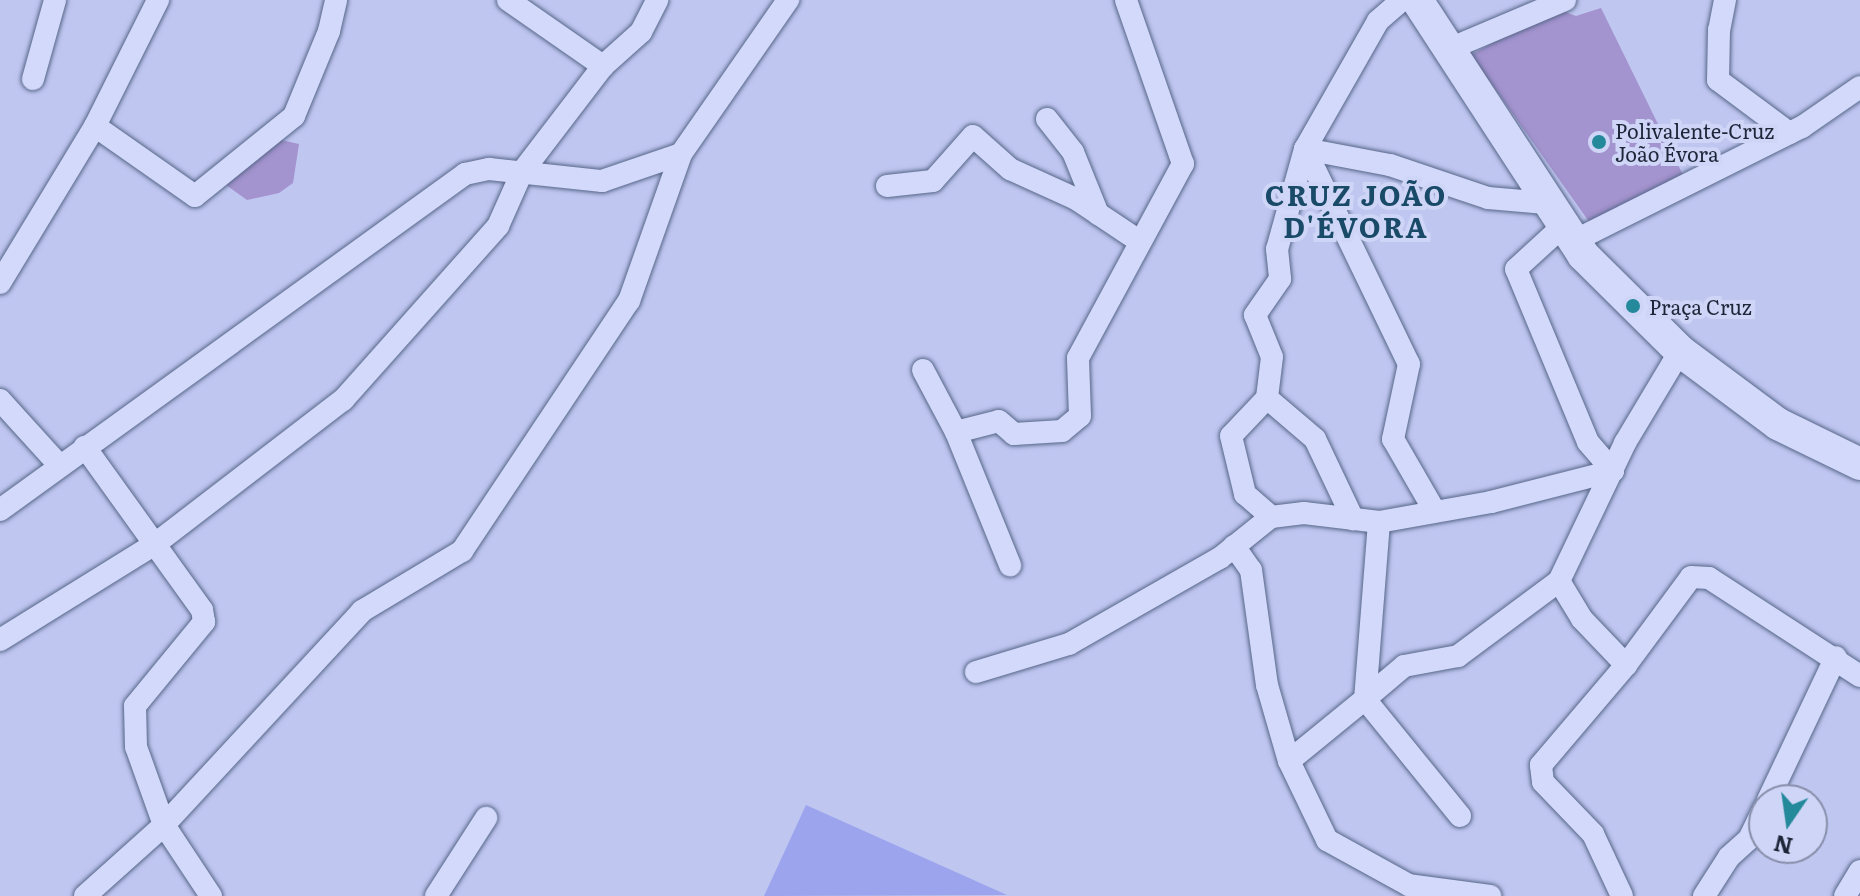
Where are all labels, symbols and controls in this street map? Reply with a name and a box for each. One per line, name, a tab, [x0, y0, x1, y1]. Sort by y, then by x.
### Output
place label: Polivalente-Cruz João Évora	[1615, 118, 1774, 165]
marker: Polivalente-Cruz João Évora	[1590, 133, 1608, 151]
district label: CRUZ JOÃO D'ÉVORA	[1265, 177, 1447, 243]
place label: Praça Cruz	[1649, 294, 1752, 318]
marker: Praça Cruz	[1624, 297, 1642, 315]
north arrow	[1748, 784, 1828, 864]
text: N	[1770, 828, 1796, 864]

